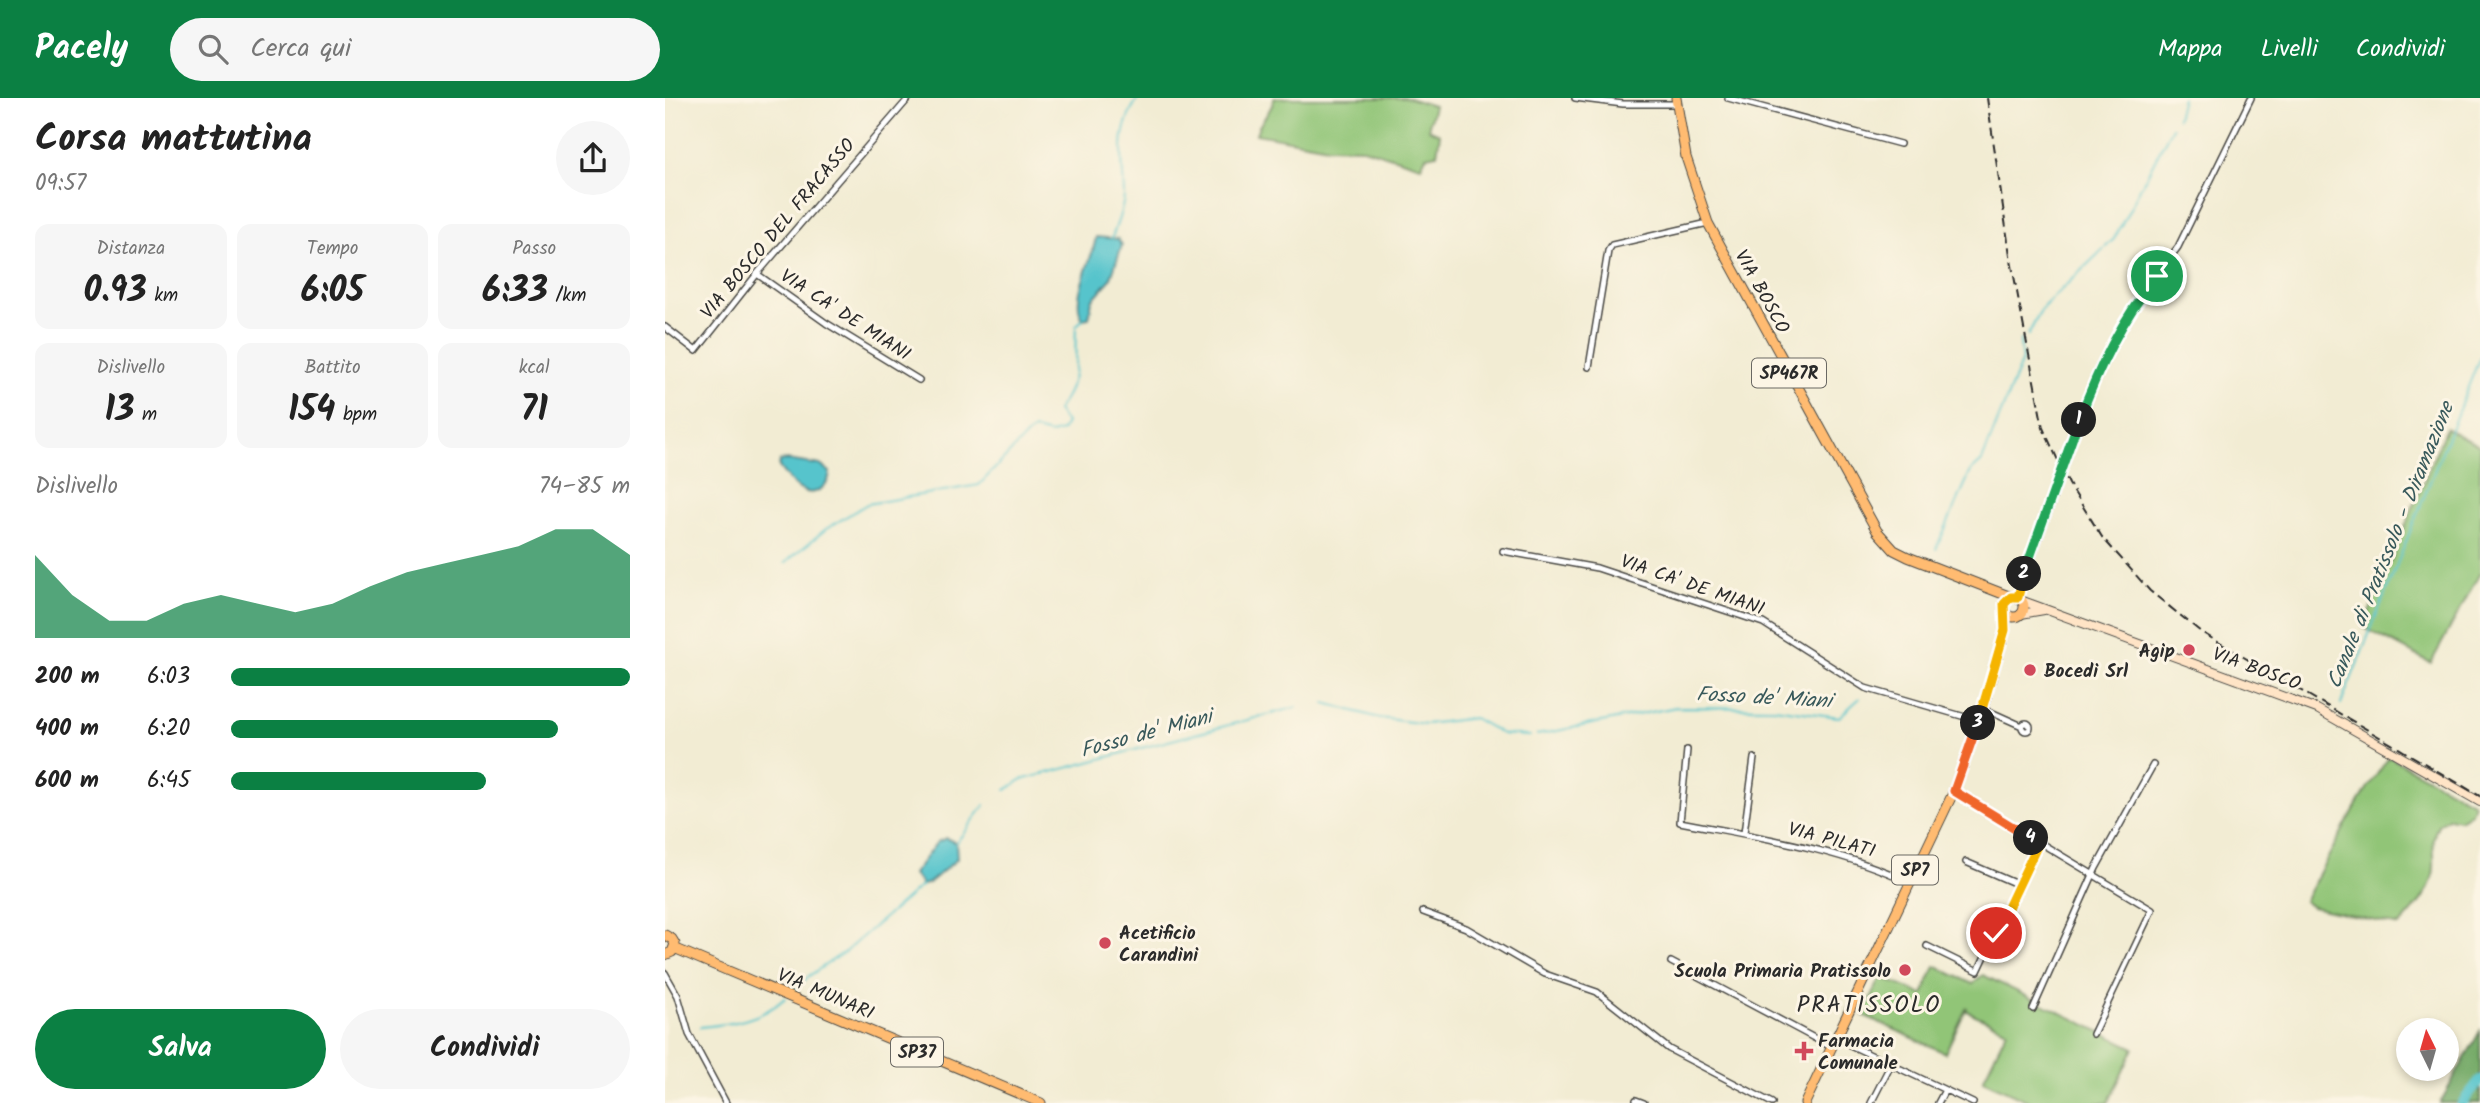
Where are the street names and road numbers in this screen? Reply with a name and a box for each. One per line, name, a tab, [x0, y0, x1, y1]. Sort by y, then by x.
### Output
street label: VIA BOSCO DEL FRACASSO	[694, 132, 864, 326]
street label: VIA BOSCO	[1726, 244, 1797, 340]
street label: VIA CA' DE MIANI	[774, 262, 916, 369]
road number: SP467R	[1752, 358, 1826, 388]
street label: VIA CA' DE MIANI	[1616, 547, 1769, 625]
street label: VIA BOSCO	[2208, 640, 2305, 700]
street label: VIA PILATI	[1784, 815, 1879, 867]
road number: SP7	[1892, 856, 1938, 884]
street label: VIA MUNARI	[772, 961, 879, 1029]
road number: SP37	[891, 1037, 943, 1066]

